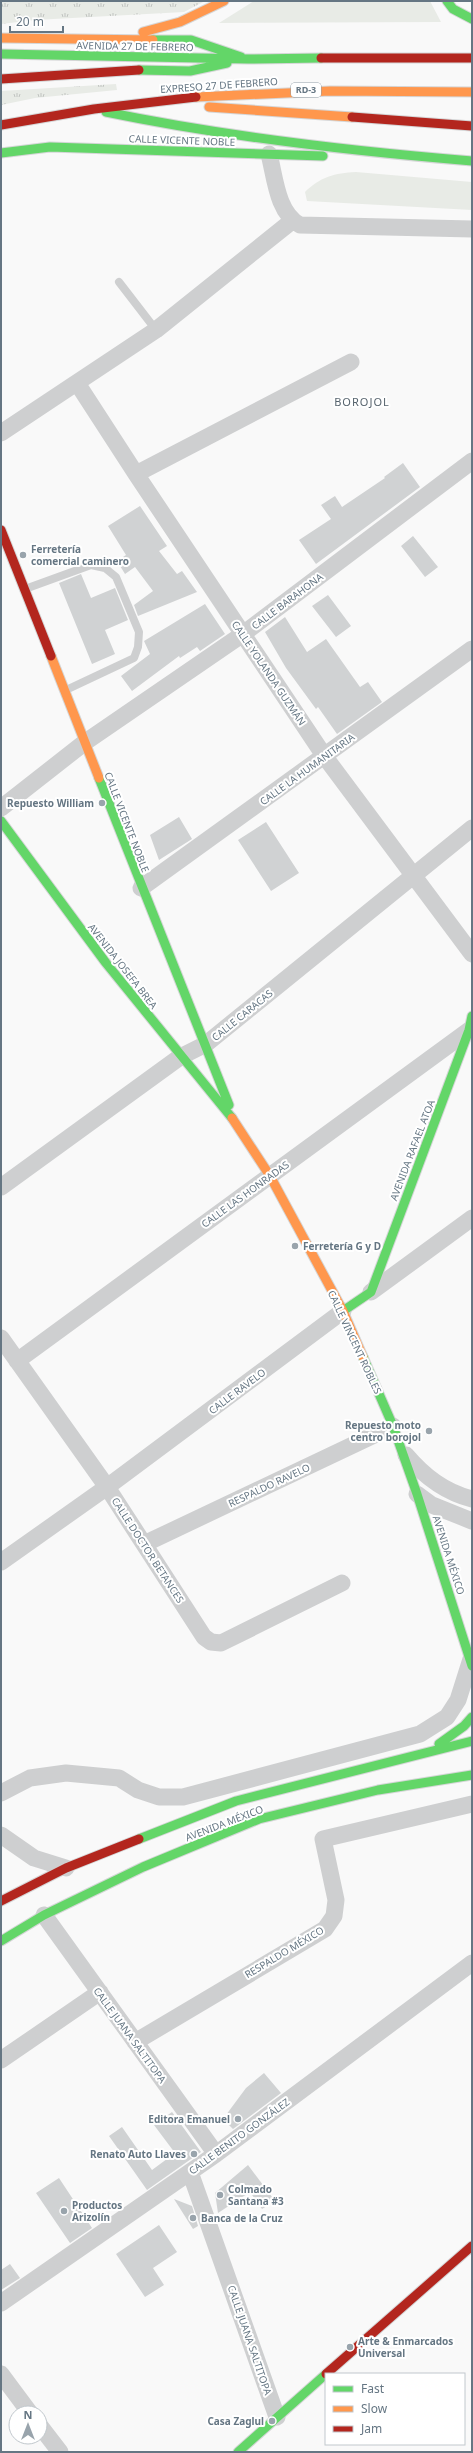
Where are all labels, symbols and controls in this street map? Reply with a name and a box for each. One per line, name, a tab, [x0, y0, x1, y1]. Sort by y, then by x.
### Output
scale bar	[10, 8, 63, 34]
text: 20 m	[16, 13, 44, 30]
street label: AVENIDA 27 DE FEBRERO	[76, 38, 194, 54]
street label: EXPRESO 27 DE FEBRERO	[160, 74, 278, 96]
road number: RD-3	[291, 83, 321, 97]
street label: CALLE VICENTE NOBLE	[128, 131, 236, 149]
district label: BOROJOL	[334, 394, 390, 409]
place label: Ferretería comercial caminero	[31, 542, 129, 568]
marker: Ferretería comercial caminero	[18, 550, 28, 560]
street label: CALLE BARAHONA	[248, 569, 326, 632]
street label: CALLE YOLANDA GUZMÁN	[229, 618, 309, 728]
street label: CALLE LA HUMANITARIA	[257, 729, 358, 808]
street label: CALLE VICENTE NOBLE	[101, 770, 153, 874]
place label: Repuesto William	[7, 796, 94, 810]
marker: Repuesto William	[97, 798, 107, 808]
street label: AVENIDA JOSEFA BREA	[85, 920, 161, 1012]
street label: CALLE CARACAS	[209, 986, 276, 1044]
street label: AVENIDA RAFAEL ATOA	[386, 1097, 438, 1202]
street label: CALLE LAS HONRADAS	[198, 1157, 292, 1231]
place label: Ferretería G y D	[303, 1239, 381, 1253]
marker: Ferretería G y D	[290, 1241, 300, 1251]
street label: CALLE VINCENT ROBLES	[325, 1288, 385, 1397]
street label: CALLE RAVELO	[206, 1365, 269, 1417]
place label: Repuesto moto centro borojol	[345, 1418, 421, 1444]
marker: Repuesto moto centro borojol	[424, 1426, 434, 1436]
street label: RESPALDO RAVELO	[226, 1460, 312, 1510]
street label: CALLE DOCTOR BETANCES	[109, 1495, 188, 1606]
street label: AVENIDA MÉXICO	[430, 1514, 468, 1597]
street label: AVENIDA MÉXICO	[183, 1802, 265, 1844]
street label: RESPALDO MÉXICO	[242, 1923, 326, 1981]
street label: CALLE JUANA SALTITOPA	[90, 1984, 170, 2086]
street label: CALLE BENITO GONZÁLEZ	[186, 2094, 292, 2177]
place label: Editora Emanuel	[148, 2112, 230, 2126]
marker: Editora Emanuel	[233, 2114, 243, 2124]
place label: Renato Auto Llaves	[90, 2147, 186, 2161]
marker: Renato Auto Llaves	[189, 2149, 199, 2159]
place label: Colmado Santana #3	[228, 2182, 284, 2208]
marker: Colmado Santana #3	[215, 2190, 225, 2200]
place label: Productos Arizolín	[72, 2198, 122, 2224]
marker: Productos Arizolín	[59, 2206, 69, 2216]
place label: Banca de la Cruz	[201, 2211, 283, 2225]
marker: Banca de la Cruz	[188, 2213, 198, 2223]
street label: CALLE JUANA SALTITOPA	[225, 2283, 276, 2397]
place label: Arte & Enmarcados Universal	[358, 2334, 453, 2360]
marker: Arte & Enmarcados Universal	[345, 2342, 355, 2352]
legend	[325, 2373, 465, 2445]
text: Fast	[361, 2380, 385, 2397]
text: Slow	[361, 2400, 388, 2417]
north arrow	[8, 2405, 48, 2445]
text: N	[24, 2407, 32, 2422]
place label: Casa Zaglul	[207, 2414, 264, 2428]
marker: Casa Zaglul	[267, 2416, 277, 2426]
text: Jam	[360, 2420, 382, 2437]

